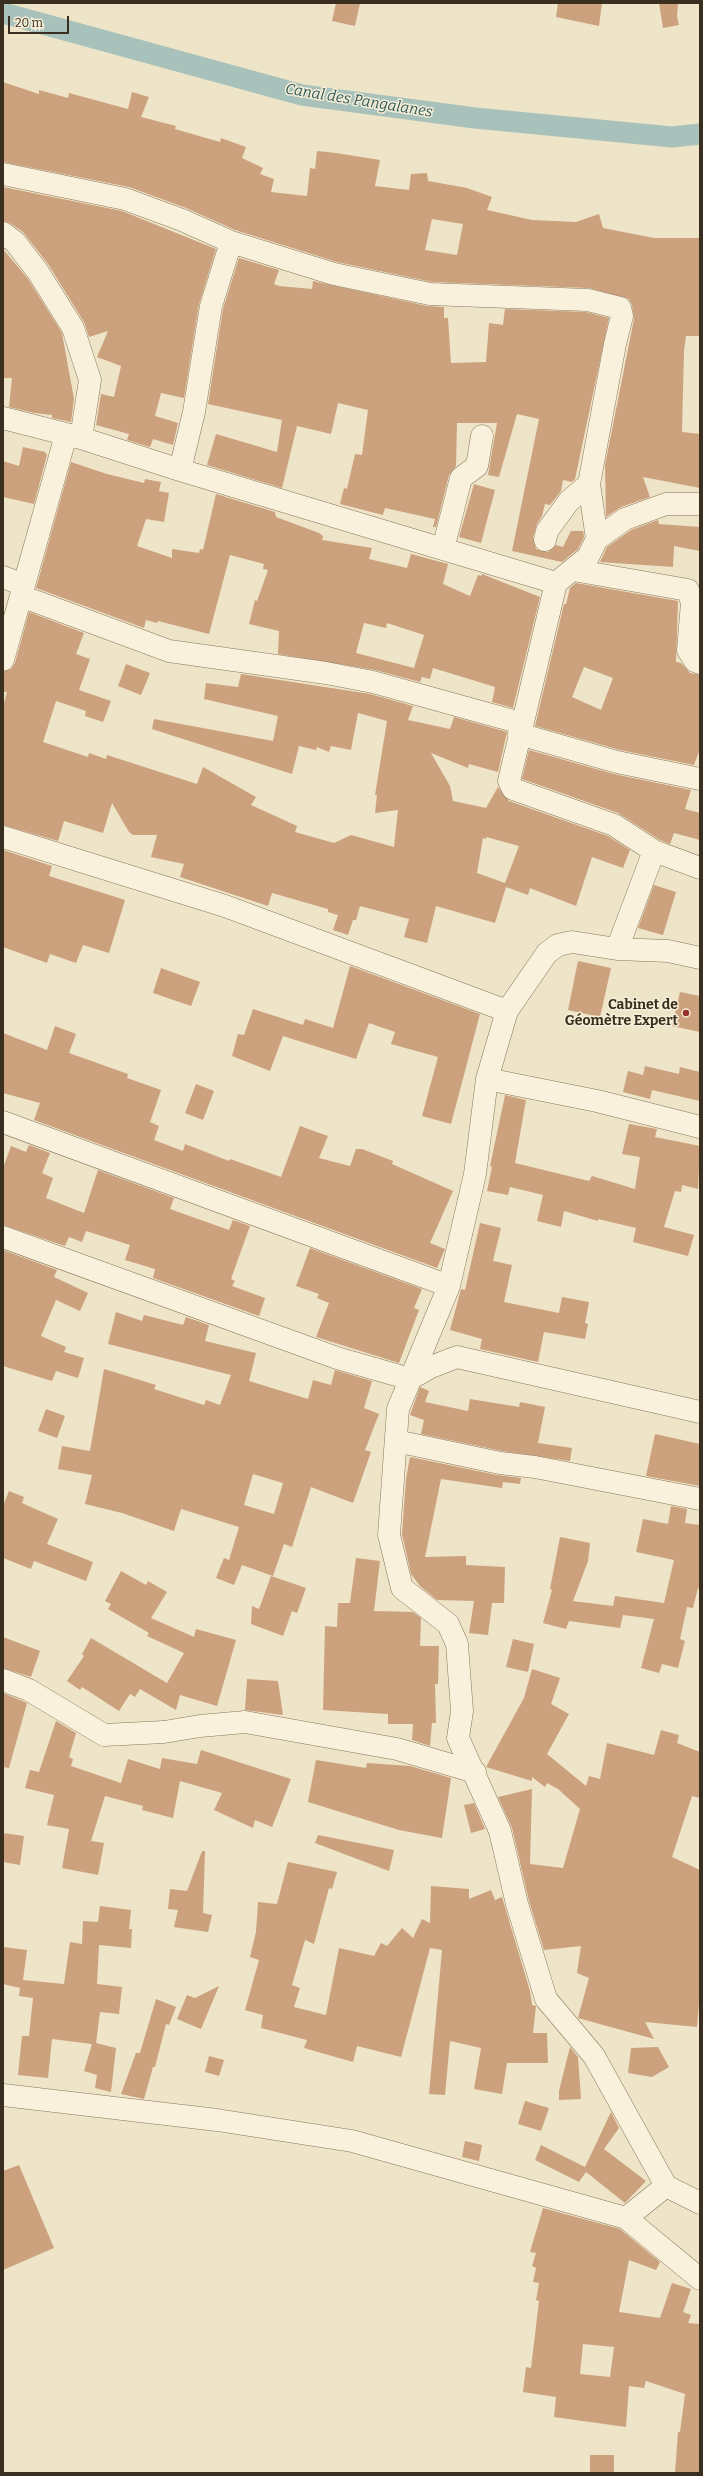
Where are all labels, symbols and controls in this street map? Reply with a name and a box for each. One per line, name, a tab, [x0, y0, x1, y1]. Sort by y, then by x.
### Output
scale bar	[10, 8, 71, 34]
text: 20 m	[15, 16, 43, 30]
water label: Canal des Pangalanes	[284, 80, 434, 122]
place label: Cabinet de Géomètre Expert	[565, 997, 678, 1030]
marker: Cabinet de Géomètre Expert	[681, 1008, 691, 1018]

